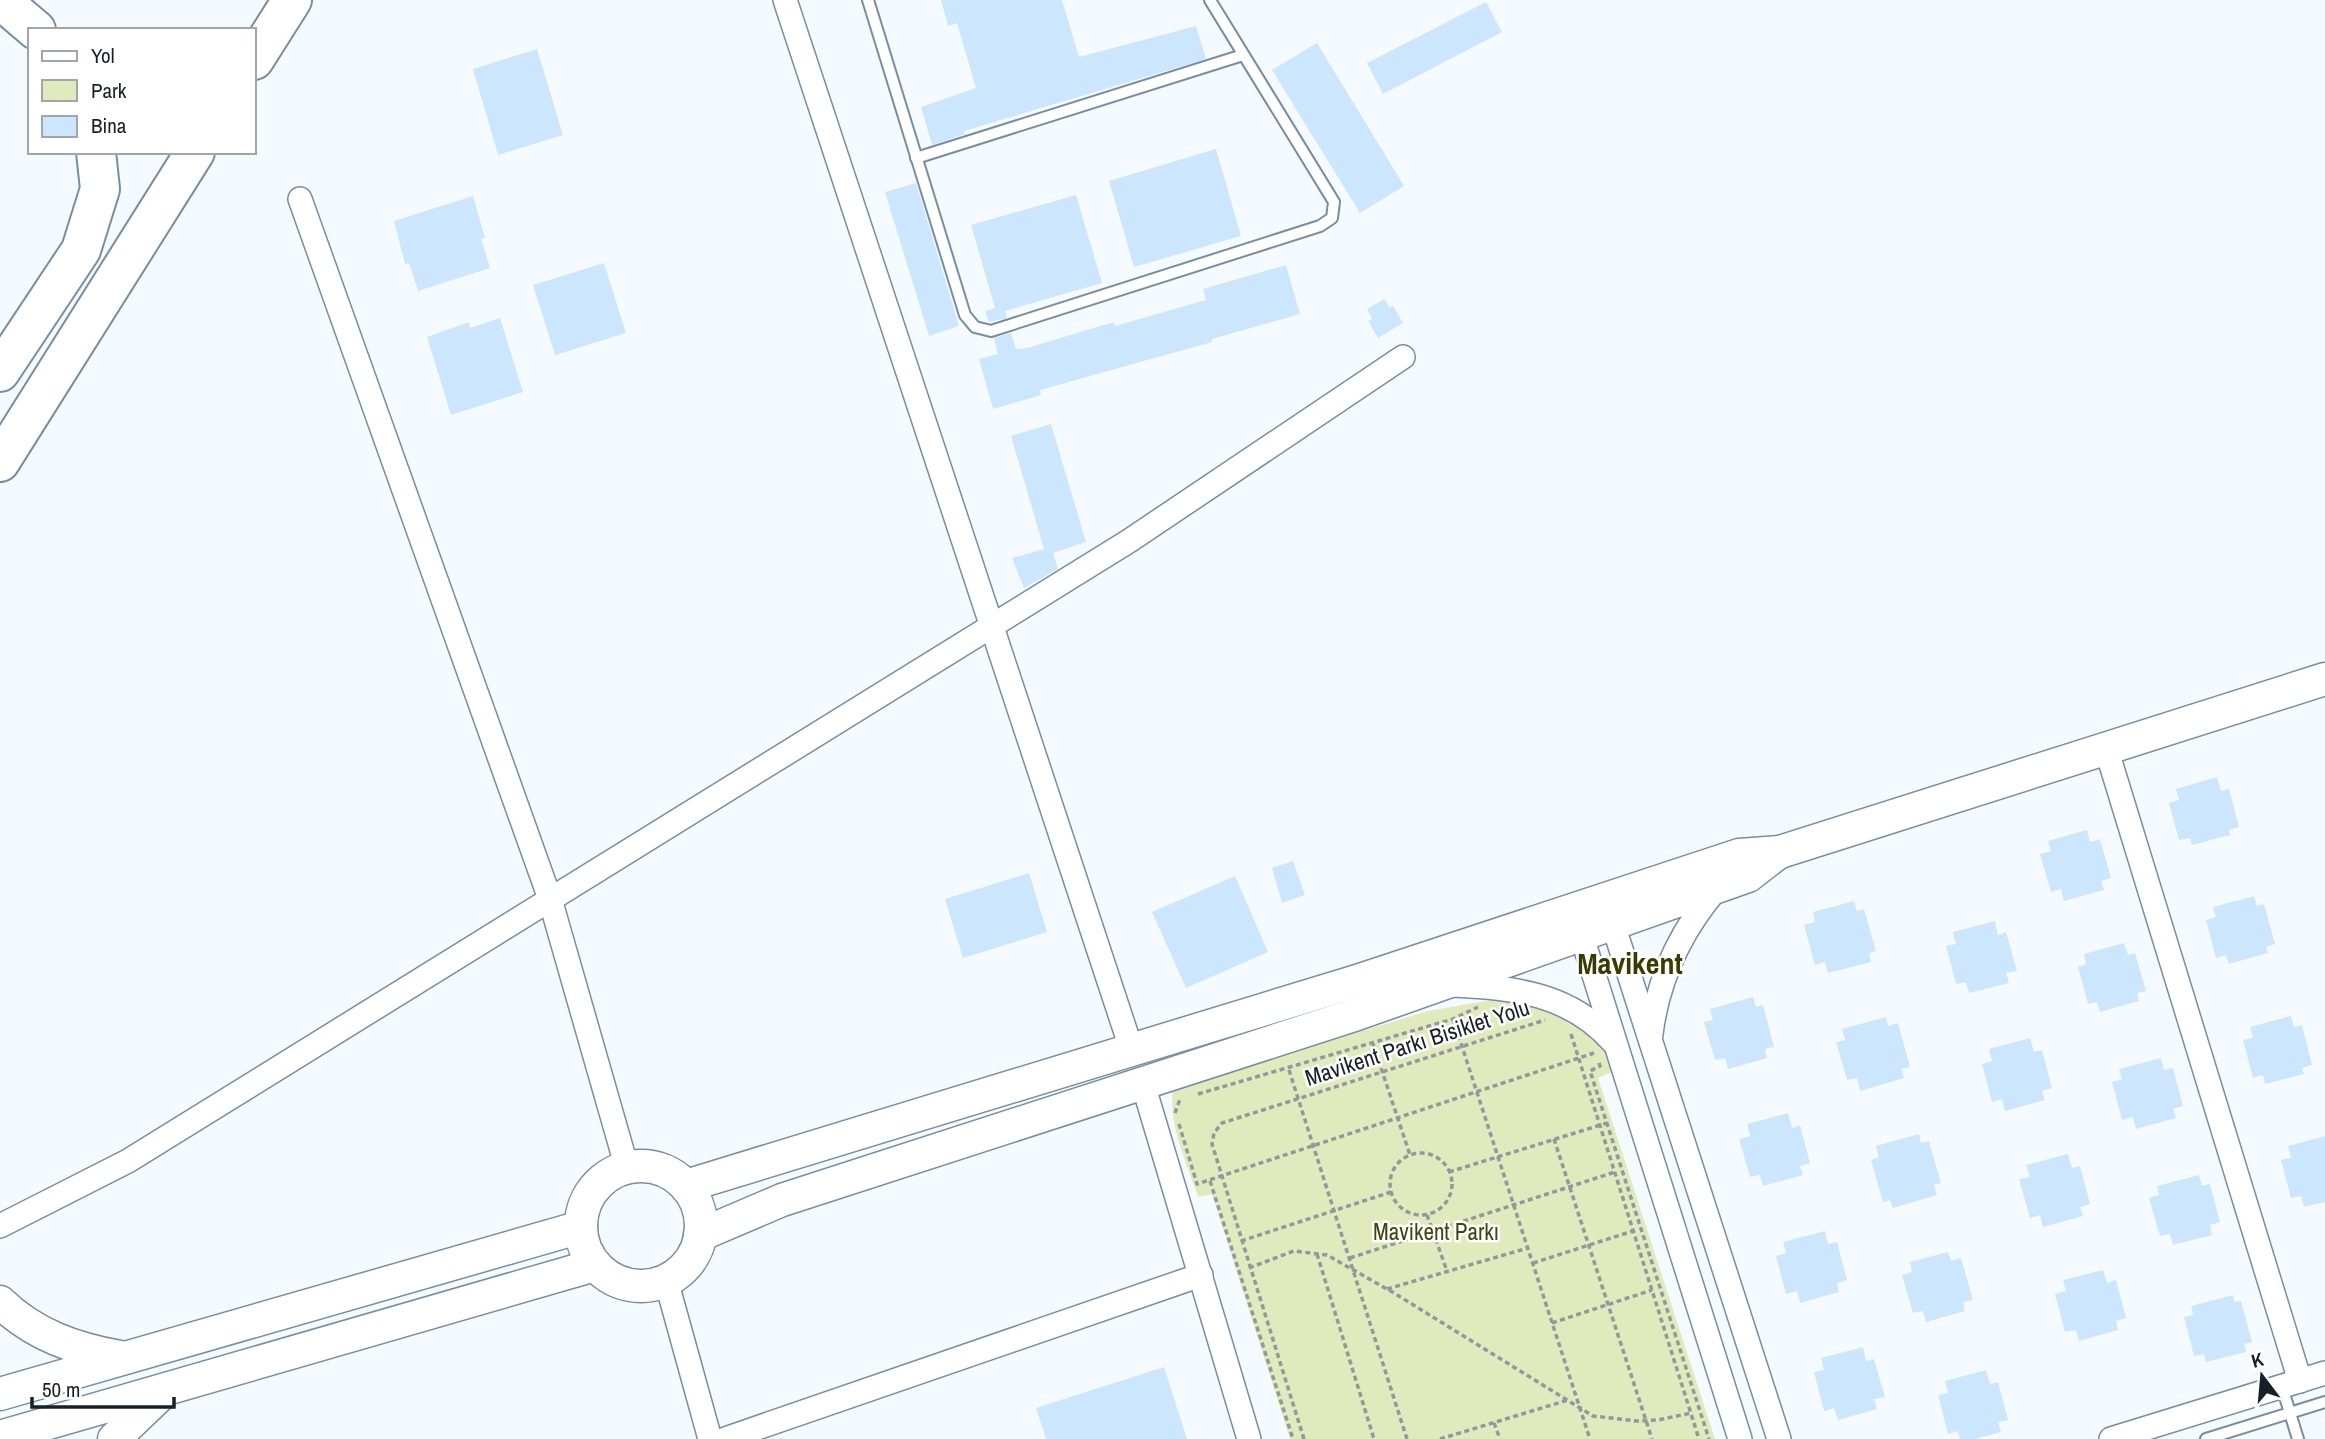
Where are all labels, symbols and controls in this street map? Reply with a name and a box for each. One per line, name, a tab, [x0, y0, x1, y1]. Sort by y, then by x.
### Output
legend	[28, 28, 256, 154]
text: Yol	[91, 41, 115, 70]
text: Park	[91, 76, 127, 105]
text: Bina	[91, 111, 127, 140]
district label: Mavikent	[1577, 943, 1683, 983]
street label: Mavikent Parkı Bisiklet Yolu	[1301, 991, 1533, 1093]
park label: Mavikent Parkı	[1373, 1216, 1499, 1247]
north arrow	[2227, 1341, 2297, 1411]
text: K	[2248, 1345, 2267, 1374]
scale bar	[32, 1366, 173, 1410]
text: 50 m	[42, 1375, 80, 1404]

